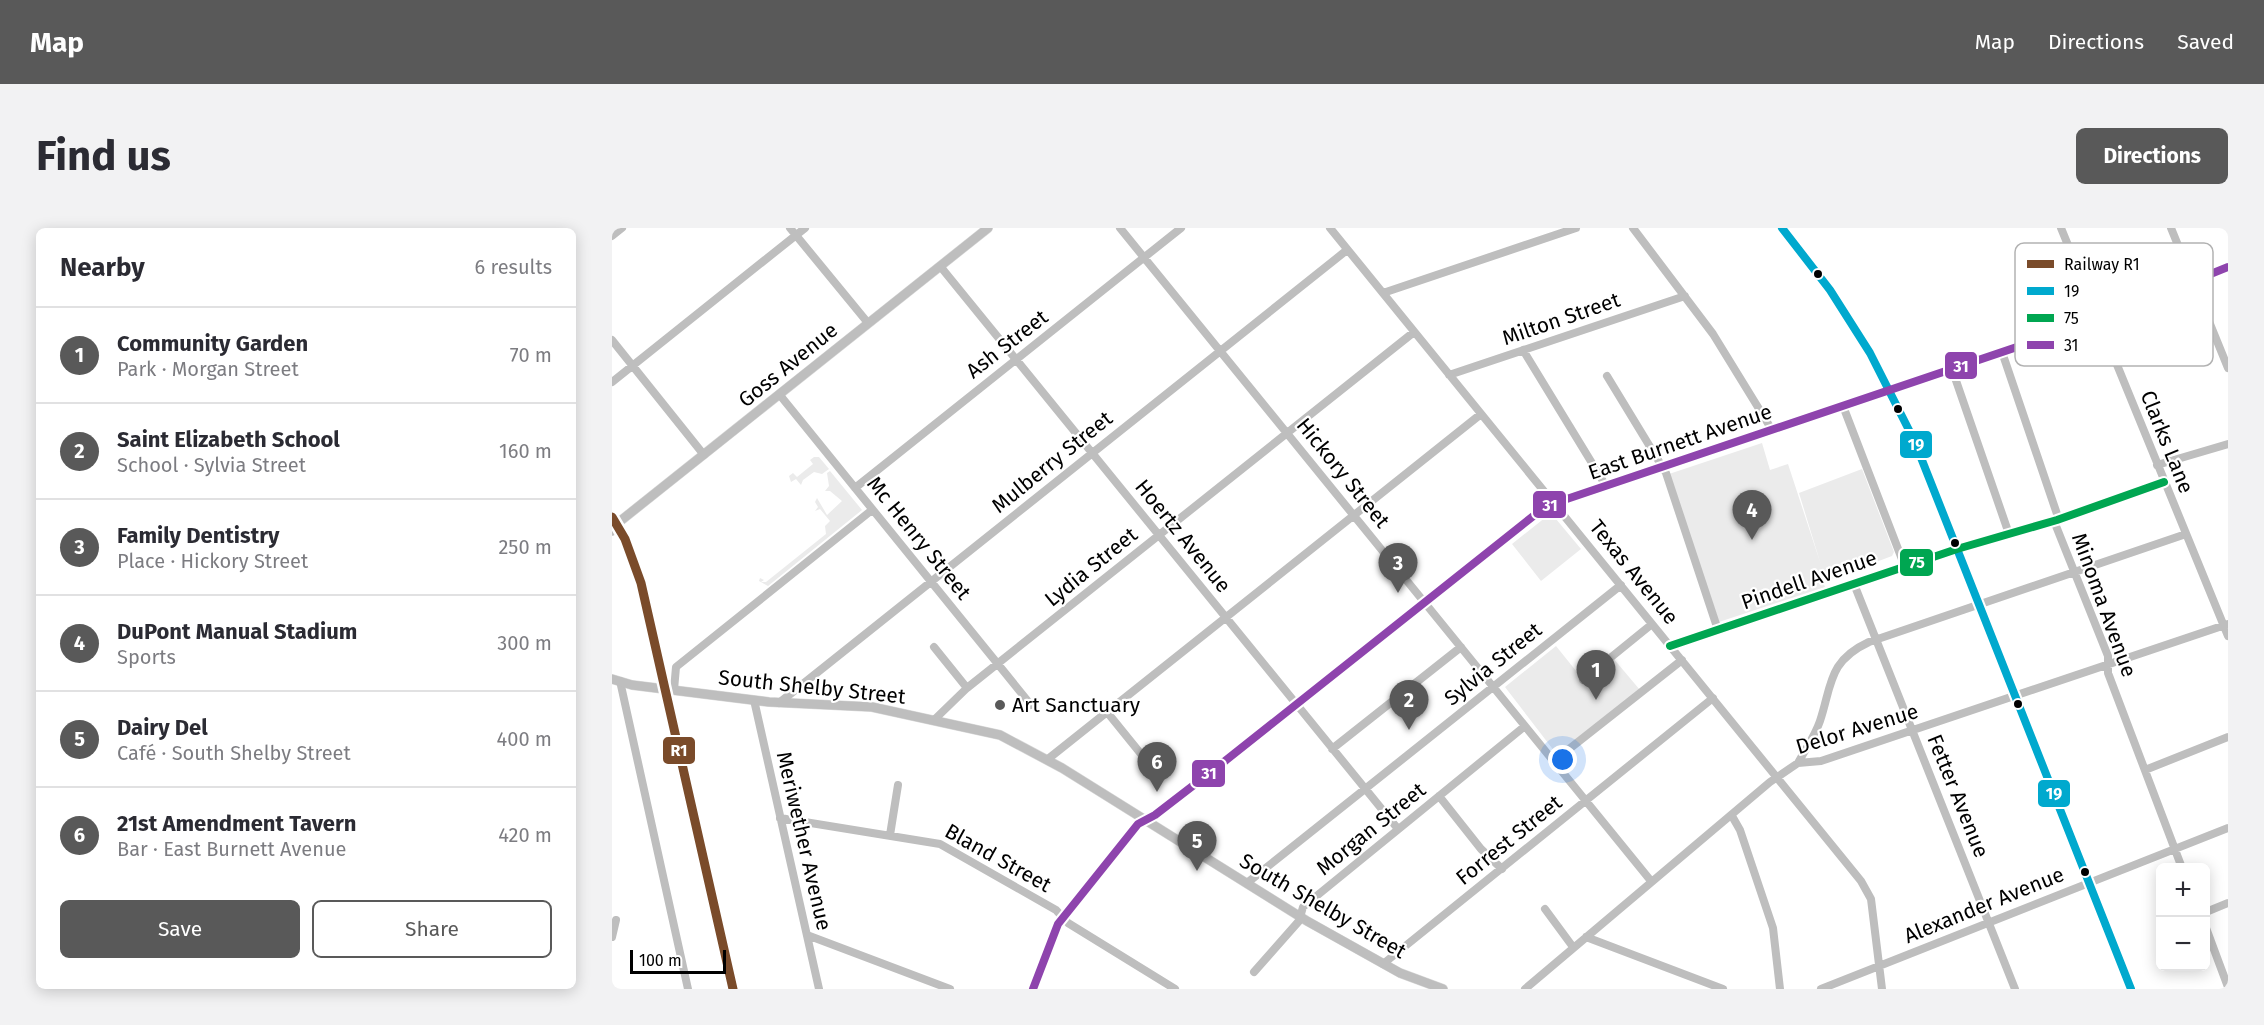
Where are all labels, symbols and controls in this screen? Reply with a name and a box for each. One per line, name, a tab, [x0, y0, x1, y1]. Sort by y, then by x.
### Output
text: Map	[30, 26, 84, 59]
text: Map	[1975, 29, 2015, 55]
text: Directions	[2048, 29, 2144, 55]
text: Saved	[2177, 29, 2234, 55]
button: Directions	[2076, 128, 2228, 184]
text: Find us	[36, 131, 171, 181]
legend	[2015, 243, 2213, 366]
text: Nearby	[60, 252, 145, 283]
text: 6 results	[475, 255, 552, 279]
text: Railway R1	[2064, 255, 2140, 274]
unlabelled marker	[1812, 268, 1824, 280]
text: 19	[2064, 282, 2079, 301]
street label: Milton Street	[1499, 287, 1624, 351]
street label: Ash Street	[961, 304, 1053, 384]
text: 75	[2064, 309, 2079, 328]
street label: Goss Avenue	[733, 317, 843, 413]
text: Community Garden	[117, 330, 308, 357]
text: 31	[2064, 336, 2079, 355]
text: 1	[75, 343, 84, 367]
text: 70 m	[510, 343, 552, 367]
line badge: 31	[1944, 351, 1978, 380]
text: Park · Morgan Street	[117, 357, 299, 381]
text: 31	[1952, 357, 1969, 376]
street label: Clarks Lane	[2135, 387, 2199, 497]
street label: East Burnett Avenue	[1585, 398, 1775, 486]
unlabelled marker	[1892, 403, 1904, 415]
street label: Mulberry Street	[986, 405, 1118, 519]
street label: Hickory Street	[1291, 413, 1396, 534]
text: Saint Elizabeth School	[117, 426, 340, 453]
line badge: 19	[1899, 430, 1933, 459]
text: 19	[1908, 435, 1924, 454]
text: 2	[74, 439, 85, 463]
text: 160 m	[499, 439, 552, 463]
text: School · Sylvia Street	[117, 453, 306, 477]
street label: Mc Henry Street	[861, 471, 977, 605]
street label: Hoertz Avenue	[1129, 474, 1237, 598]
line badge: 31	[1532, 490, 1567, 519]
pin: 4	[1732, 490, 1772, 540]
text: 31	[1541, 496, 1558, 515]
street label: Texas Avenue	[1584, 514, 1684, 630]
street label: Lydia Street	[1039, 521, 1143, 612]
text: Family Dentistry	[117, 522, 279, 549]
street label: Minoma Avenue	[2066, 529, 2142, 681]
text: 3	[74, 535, 85, 559]
text: 250 m	[498, 535, 552, 559]
unlabelled marker	[1949, 537, 1961, 549]
pin: 3	[1378, 544, 1418, 593]
street label: Pindell Avenue	[1738, 545, 1880, 615]
line badge: 75	[1899, 548, 1934, 577]
text: Place · Hickory Street	[117, 549, 308, 573]
text: 75	[1909, 553, 1925, 572]
street label: Sylvia Street	[1439, 617, 1547, 711]
text: DuPont Manual Stadium	[117, 618, 357, 645]
text: 4	[74, 631, 85, 655]
text: 300 m	[497, 631, 552, 655]
text: Sports	[117, 645, 176, 669]
pin: 1	[1576, 650, 1616, 700]
street label: South Shelby Street	[717, 664, 907, 710]
pin: 2	[1390, 680, 1428, 730]
place label: Art Sanctuary	[1012, 692, 1141, 718]
marker: Art Sanctuary	[993, 698, 1007, 712]
street label: Delor Avenue	[1793, 698, 1921, 760]
unlabelled marker	[2012, 698, 2024, 710]
text: Dairy Del	[117, 714, 208, 741]
text: 5	[74, 727, 85, 751]
text: 400 m	[497, 727, 552, 751]
street label: Fetter Avenue	[1921, 731, 1995, 861]
line badge: R1	[662, 736, 696, 765]
text: Café · South Shelby Street	[117, 741, 351, 765]
text: R1	[670, 741, 688, 760]
pin: 6	[1138, 742, 1176, 792]
your location	[1548, 745, 1577, 774]
street label: Meriwether Avenue	[771, 749, 837, 933]
line badge: 31	[1191, 759, 1226, 788]
text: 31	[1200, 764, 1217, 783]
street label: Morgan Street	[1311, 777, 1431, 881]
line badge: 19	[2037, 779, 2071, 808]
text: 19	[2046, 784, 2062, 803]
street label: Forrest Street	[1451, 789, 1568, 891]
text: 21st Amendment Tavern	[117, 810, 356, 837]
street label: Bland Street	[940, 818, 1056, 898]
pin: 5	[1178, 822, 1216, 871]
text: 6	[74, 823, 85, 847]
text: 420 m	[498, 823, 552, 847]
text: Bar · East Burnett Avenue	[117, 837, 346, 861]
street label: South Shelby Street	[1235, 848, 1411, 964]
street label: Alexander Avenue	[1900, 861, 2068, 949]
map controls	[2156, 863, 2210, 971]
button: +	[2156, 863, 2210, 917]
unlabelled marker	[2079, 866, 2091, 878]
button: Save	[60, 900, 300, 958]
button: Share	[312, 900, 552, 958]
button: −	[2156, 917, 2210, 971]
scale bar	[630, 947, 726, 974]
text: 100 m	[639, 951, 682, 970]

